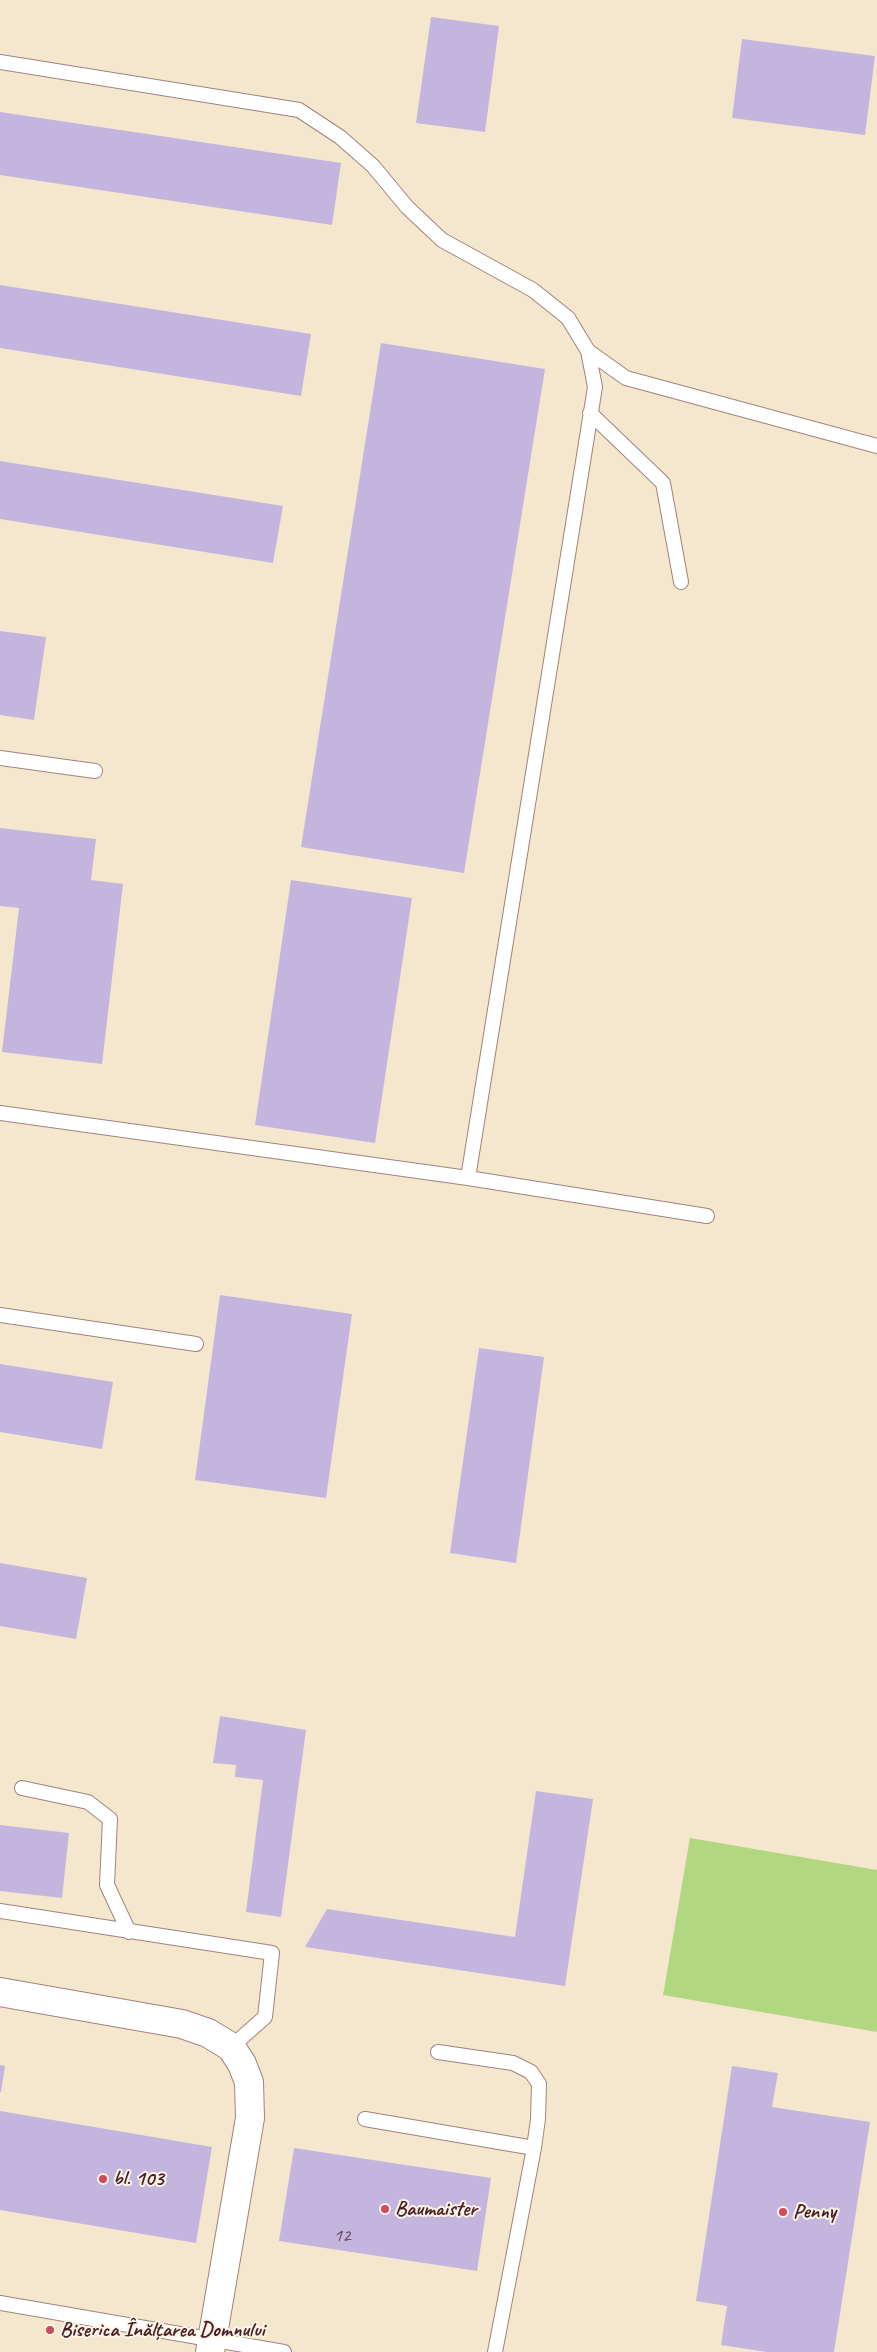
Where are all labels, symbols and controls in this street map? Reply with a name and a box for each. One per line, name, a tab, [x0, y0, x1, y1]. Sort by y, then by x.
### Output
place label: bl. 103	[113, 2166, 164, 2192]
marker: bl. 103	[97, 2173, 109, 2185]
place label: Baumaister	[395, 2196, 477, 2222]
place label: Penny	[793, 2199, 836, 2225]
marker: Baumaister	[379, 2203, 391, 2215]
marker: Penny	[777, 2206, 789, 2218]
house number: 12	[333, 2225, 351, 2247]
place label: Biserica Înălțarea Domnului	[60, 2317, 265, 2343]
marker: Biserica Înălțarea Domnului	[44, 2324, 56, 2336]

